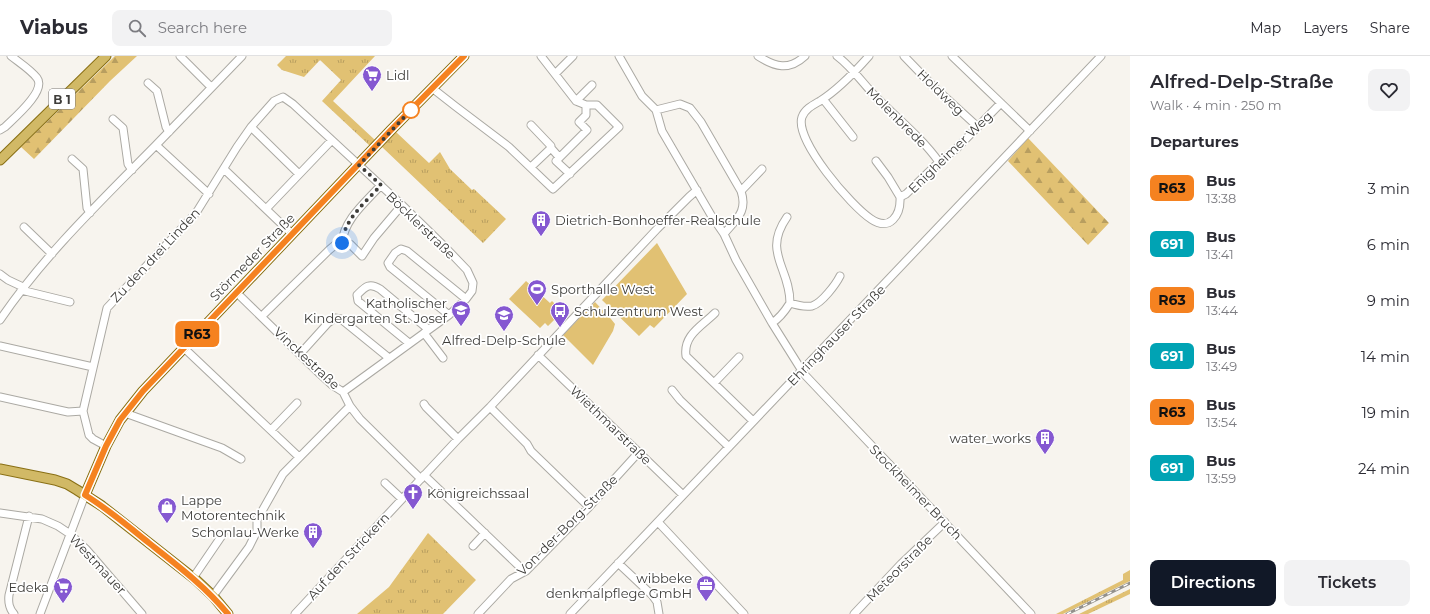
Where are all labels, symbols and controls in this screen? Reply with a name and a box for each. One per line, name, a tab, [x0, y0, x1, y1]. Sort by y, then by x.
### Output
search box	[112, 10, 392, 46]
text: Viabus	[20, 16, 88, 39]
icon: search	[126, 17, 148, 39]
text: Search here	[158, 18, 247, 37]
text: Map	[1250, 19, 1281, 37]
text: Layers	[1303, 19, 1348, 37]
text: Share	[1370, 19, 1410, 37]
supermarket icon: Lidl	[361, 64, 383, 92]
street label: Holdweg	[914, 66, 968, 118]
place label: Lidl	[386, 67, 409, 83]
button: heart	[1368, 69, 1410, 111]
text: Alfred-Delp-Straße	[1150, 70, 1333, 93]
street label: Molenbrede	[863, 83, 931, 151]
road number: B 1	[49, 89, 75, 109]
text: Walk · 4 min · 250 m	[1150, 97, 1281, 113]
unlabelled marker	[402, 101, 420, 119]
street label: Enigheimer Weg	[905, 108, 995, 196]
text: Departures	[1150, 132, 1239, 151]
text: Bus	[1206, 171, 1236, 190]
text: R63	[1158, 179, 1186, 197]
text: 3 min	[1368, 179, 1410, 198]
street label: Böcklerstraße	[383, 188, 459, 262]
text: 13:38	[1206, 190, 1236, 206]
street label: Zu den drei Linden	[107, 204, 203, 306]
building icon: Dietrich-Bonhoeffer-Realschule	[530, 209, 552, 237]
street label: Störmeder Straße	[206, 210, 298, 304]
place label: Dietrich-Bonhoeffer-Realschule	[555, 212, 761, 228]
text: Bus	[1206, 227, 1236, 246]
your location	[332, 233, 352, 253]
text: 691	[1160, 235, 1184, 253]
text: 6 min	[1367, 235, 1410, 254]
text: 13:41	[1206, 246, 1234, 262]
sports icon: Sporthalle West	[526, 278, 548, 306]
place label: Sporthalle West	[551, 281, 655, 297]
street label: Ehringhauser Straße	[784, 281, 888, 389]
text: Bus	[1206, 283, 1236, 302]
text: R63	[1158, 291, 1186, 309]
text: 9 min	[1367, 291, 1410, 310]
place label: Katholischer Kindergarten St. Josef	[304, 295, 448, 326]
school or university icon: Katholischer Kindergarten St. Josef	[450, 299, 472, 327]
bus stop icon: Schulzentrum West	[549, 300, 571, 328]
text: 13:44	[1206, 302, 1238, 318]
place label: Schulzentrum West	[574, 303, 703, 319]
school or university icon: Alfred-Delp-Schule	[493, 304, 515, 332]
line badge: R63	[174, 321, 220, 347]
street label: Vinckestraße	[271, 323, 343, 393]
text: R63	[183, 325, 211, 343]
place label: Alfred-Delp-Schule	[442, 332, 566, 348]
text: Bus	[1206, 339, 1236, 358]
text: 691	[1160, 347, 1184, 365]
text: 14 min	[1361, 347, 1410, 366]
text: 13:49	[1206, 358, 1237, 374]
street label: Wiethmarstraße	[567, 382, 655, 468]
text: Bus	[1206, 395, 1236, 414]
text: R63	[1158, 403, 1186, 421]
text: 19 min	[1361, 403, 1410, 422]
text: 13:54	[1206, 414, 1237, 430]
building icon: water_works	[1034, 427, 1056, 455]
place label: water_works	[949, 430, 1031, 446]
street label: Stockheimer Bruch	[866, 441, 966, 543]
text: Bus	[1206, 451, 1236, 470]
text: 691	[1160, 459, 1184, 477]
text: 24 min	[1358, 459, 1410, 478]
text: 13:59	[1206, 470, 1236, 486]
street label: Von-der-Borg-Straße	[513, 471, 621, 579]
church icon: Königreichssaal	[402, 482, 424, 510]
place label: Königreichssaal	[427, 485, 529, 501]
place label: Lappe Motorentechnik	[181, 492, 286, 523]
shop icon: Lappe Motorentechnik	[156, 496, 178, 524]
street label: Auf den Strickern	[304, 509, 392, 603]
building icon: Schonlau-Werke	[302, 521, 324, 549]
place label: Schonlau-Werke	[191, 524, 299, 540]
street label: Westmauer	[66, 531, 130, 597]
street label: Meteorstraße	[863, 531, 936, 604]
button: Directions	[1150, 560, 1276, 606]
button: Tickets	[1284, 560, 1410, 606]
place label: wibbeke denkmalpflege GmbH	[546, 570, 692, 601]
office icon: wibbeke denkmalpflege GmbH	[695, 574, 717, 602]
supermarket icon: Edeka	[52, 576, 74, 604]
place label: Edeka	[8, 579, 49, 595]

